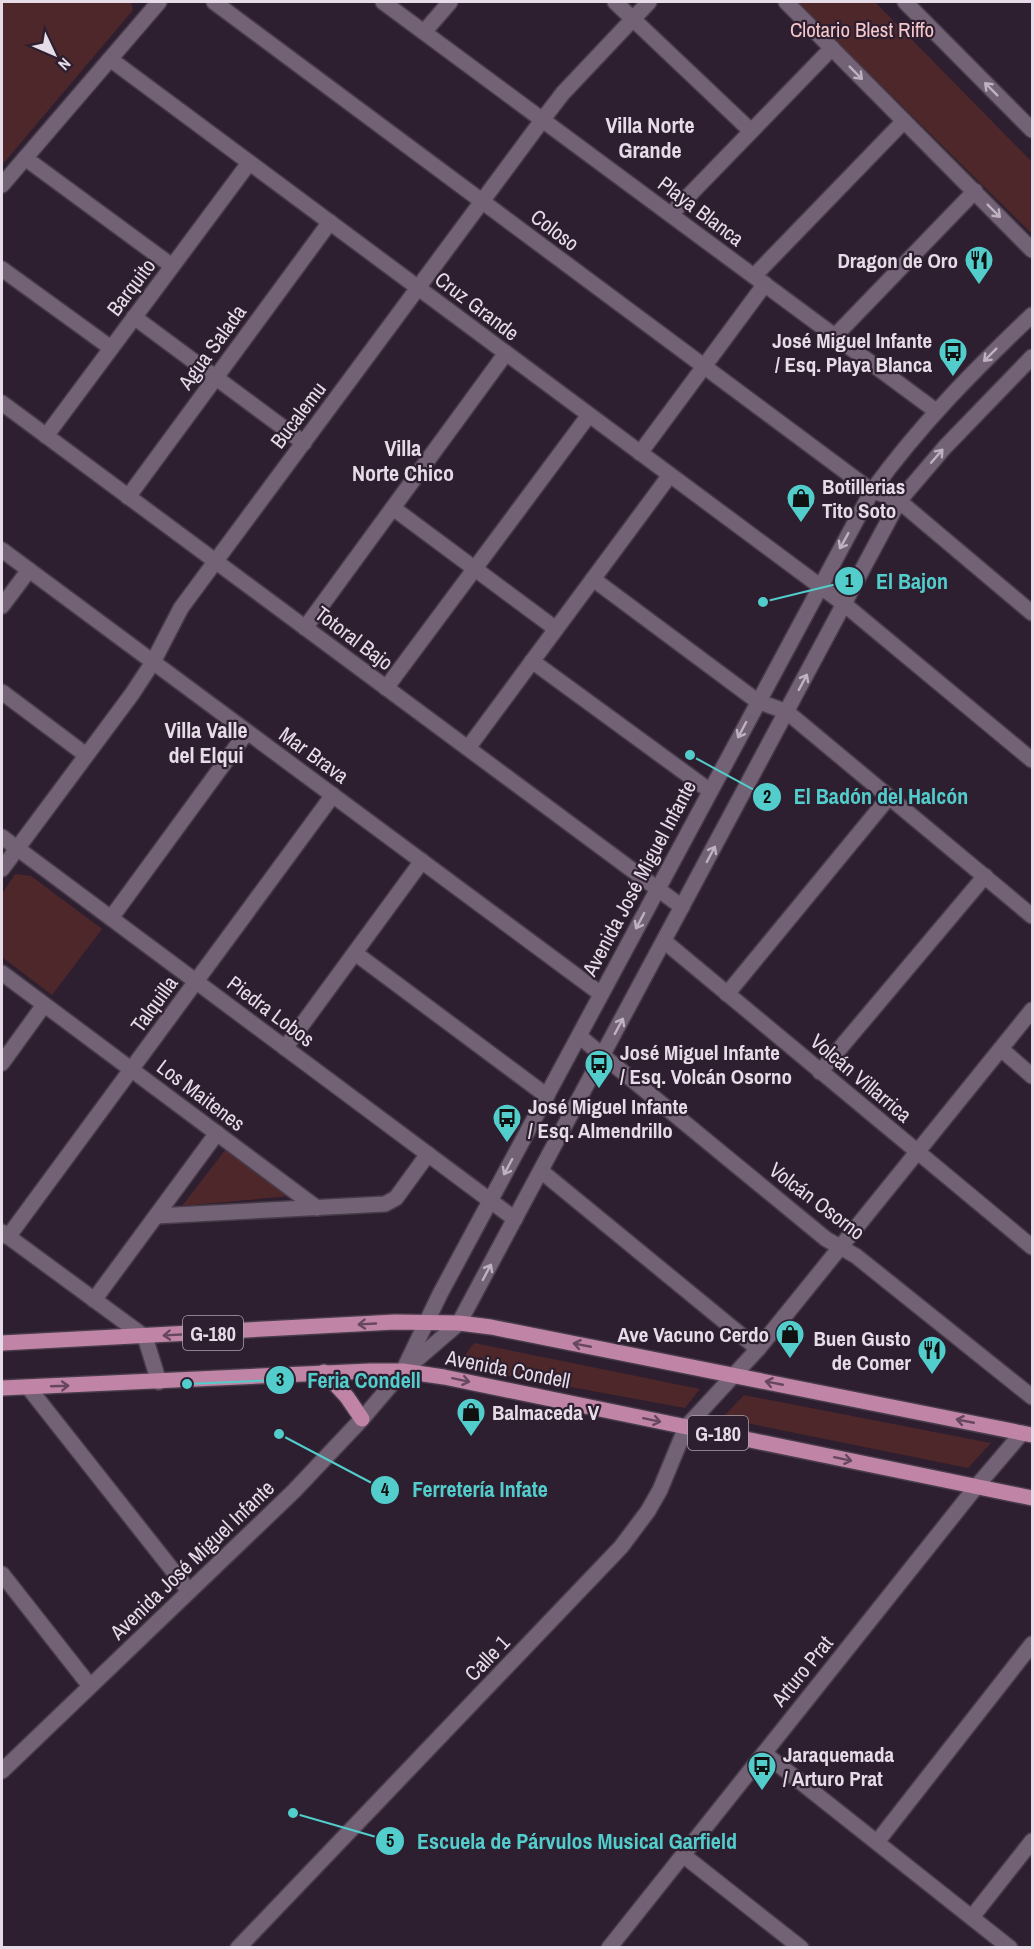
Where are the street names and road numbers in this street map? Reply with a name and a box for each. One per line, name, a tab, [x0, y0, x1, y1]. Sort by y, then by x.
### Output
street label: Playa Blanca	[652, 169, 750, 253]
street label: Coloso	[525, 202, 585, 258]
street label: Barquito	[100, 252, 162, 322]
street label: Cruz Grande	[429, 265, 525, 347]
street label: Agua Salada	[171, 298, 253, 396]
street label: Bucalemu	[263, 376, 333, 454]
street label: Totoral Bajo	[309, 599, 399, 677]
street label: Mar Brava	[273, 720, 355, 790]
street label: Avenida José Miguel Infante	[575, 775, 703, 982]
street label: Talquilla	[124, 969, 185, 1038]
street label: Piedra Lobos	[221, 969, 321, 1053]
street label: Volcán Villarrica	[804, 1027, 918, 1129]
street label: Los Maitenes	[151, 1052, 251, 1138]
street label: Volcán Osorno	[763, 1155, 871, 1247]
road number: G-180	[183, 1316, 243, 1350]
street label: Avenida Condell	[442, 1343, 573, 1395]
road number: G-180	[688, 1416, 748, 1450]
street label: Avenida José Miguel Infante	[103, 1474, 280, 1647]
street label: Calle 1	[458, 1628, 516, 1687]
street label: Arturo Prat	[764, 1629, 840, 1713]

